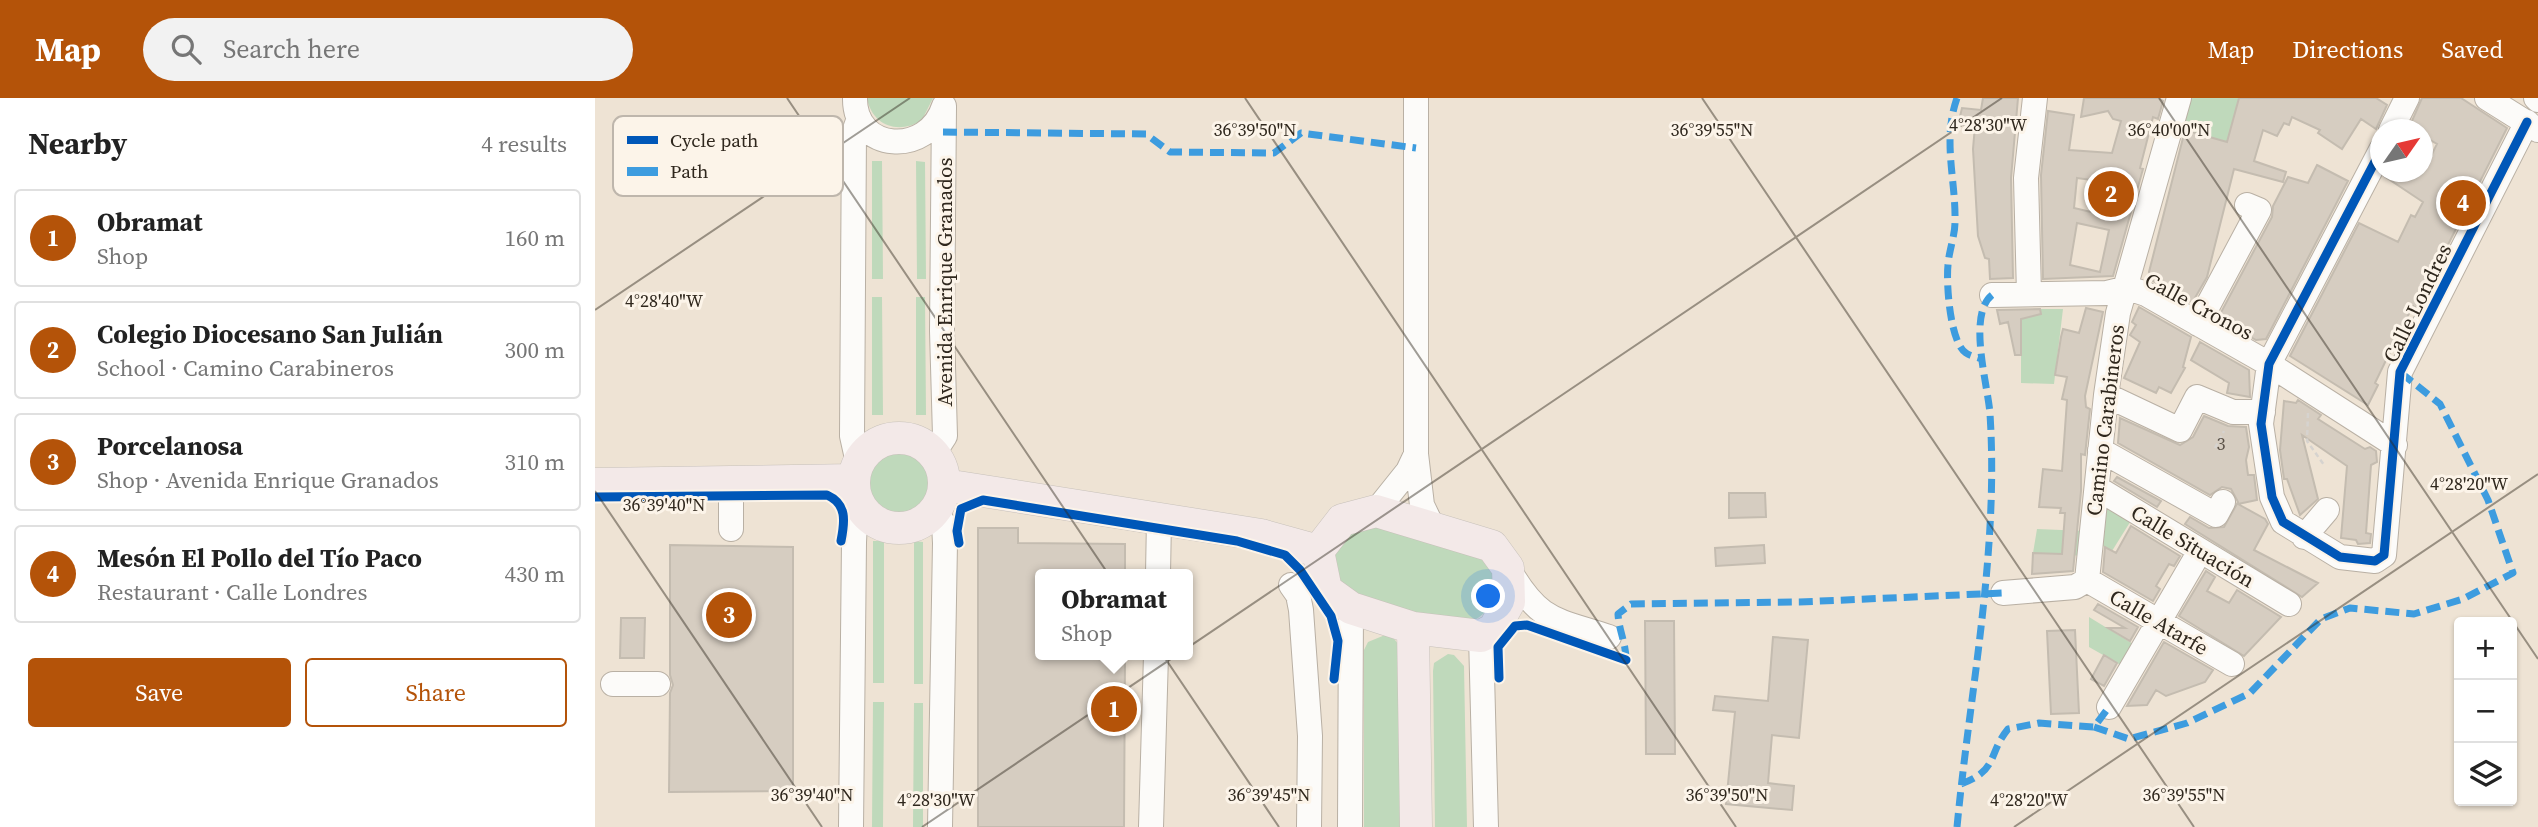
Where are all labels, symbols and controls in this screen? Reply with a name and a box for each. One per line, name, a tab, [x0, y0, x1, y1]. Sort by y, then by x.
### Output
search box	[143, 18, 633, 81]
text: Map	[35, 27, 101, 72]
icon: search	[167, 30, 205, 68]
text: Search here	[223, 31, 360, 67]
text: Map	[2207, 33, 2254, 66]
text: Directions	[2292, 33, 2403, 66]
text: Saved	[2441, 33, 2503, 66]
text: 4°28'30"W	[1949, 112, 2028, 137]
legend	[613, 116, 843, 196]
text: 36°39'50"N	[1214, 117, 1296, 142]
text: 36°39'55"N	[1671, 117, 1753, 142]
text: 36°40'00"N	[2128, 117, 2210, 142]
north arrow	[2370, 119, 2433, 182]
text: Nearby	[28, 123, 127, 164]
text: Cycle path	[670, 127, 759, 153]
text: 4 results	[481, 128, 567, 160]
street label: Avenida Enrique Granados	[930, 157, 959, 407]
text: Path	[670, 158, 708, 184]
pin: 2	[2088, 168, 2134, 220]
pin: 4	[2440, 177, 2486, 229]
text: Obramat	[97, 204, 203, 240]
text: 1	[47, 222, 59, 254]
text: 160 m	[504, 222, 565, 254]
street label: Calle Londres	[2376, 239, 2458, 367]
text: Shop	[97, 240, 148, 272]
street label: Calle Cronos	[2140, 265, 2258, 347]
text: 4°28'40"W	[625, 288, 704, 313]
text: Colegio Diocesano San Julián	[97, 316, 443, 352]
street label: Camino Carabineros	[2079, 323, 2131, 517]
text: 2	[47, 334, 59, 366]
text: 300 m	[504, 334, 565, 366]
text: School · Camino Carabineros	[97, 352, 394, 384]
text: Porcelanosa	[97, 428, 243, 464]
house number: 3	[2217, 431, 2226, 456]
text: 3	[47, 446, 59, 478]
text: 310 m	[504, 446, 565, 478]
text: Shop · Avenida Enrique Granados	[97, 464, 439, 496]
text: 4°28'20"W	[2430, 471, 2509, 496]
text: 36°39'40"N	[623, 492, 705, 517]
street label: Calle Situación	[2126, 498, 2261, 595]
text: Mesón El Pollo del Tío Paco	[97, 540, 422, 576]
text: 4	[47, 558, 59, 590]
text: 430 m	[504, 558, 565, 590]
popup	[1035, 569, 1193, 660]
text: Restaurant · Calle Londres	[97, 576, 368, 608]
your location	[1471, 579, 1505, 613]
text: Obramat	[1061, 581, 1167, 617]
street label: Calle Atarfe	[2104, 582, 2214, 662]
pin: 3	[706, 589, 752, 641]
text: Shop	[1061, 617, 1112, 649]
map controls	[2454, 617, 2517, 806]
button: +	[2454, 617, 2517, 680]
button: Save	[28, 658, 291, 727]
button: Share	[305, 658, 567, 727]
button: −	[2454, 680, 2517, 743]
pin: 1	[1091, 683, 1137, 735]
button: layers	[2454, 743, 2517, 806]
text: 36°39'40"N	[771, 782, 853, 807]
text: 36°39'45"N	[1228, 782, 1310, 807]
text: 36°39'50"N	[1686, 782, 1768, 807]
text: 36°39'55"N	[2143, 782, 2225, 807]
text: 4°28'30"W	[897, 787, 976, 812]
text: 4°28'20"W	[1990, 787, 2069, 812]

